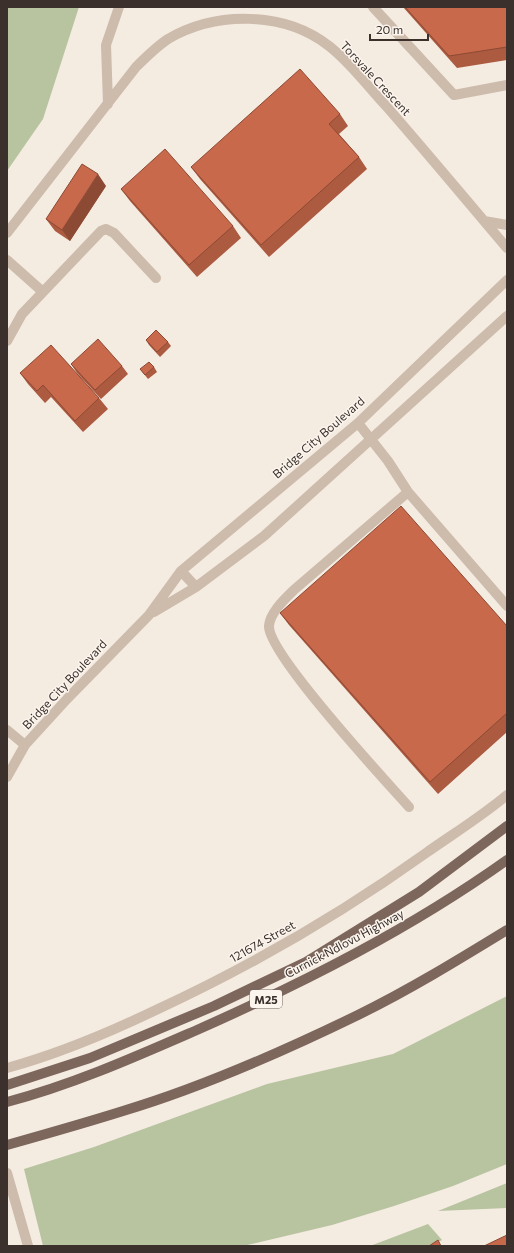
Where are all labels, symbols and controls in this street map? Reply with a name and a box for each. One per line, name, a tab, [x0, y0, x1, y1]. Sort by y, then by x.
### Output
scale bar	[370, 16, 428, 42]
text: 20 m	[376, 22, 403, 36]
street label: Torsvale Crescent	[338, 38, 414, 118]
street label: Bridge City Boulevard	[269, 393, 367, 481]
street label: Bridge City Boulevard	[19, 636, 109, 732]
street label: Curnick Ndlovu Highway	[282, 906, 406, 980]
street label: 121674 Street	[227, 917, 297, 965]
road number: M25	[250, 990, 282, 1008]

